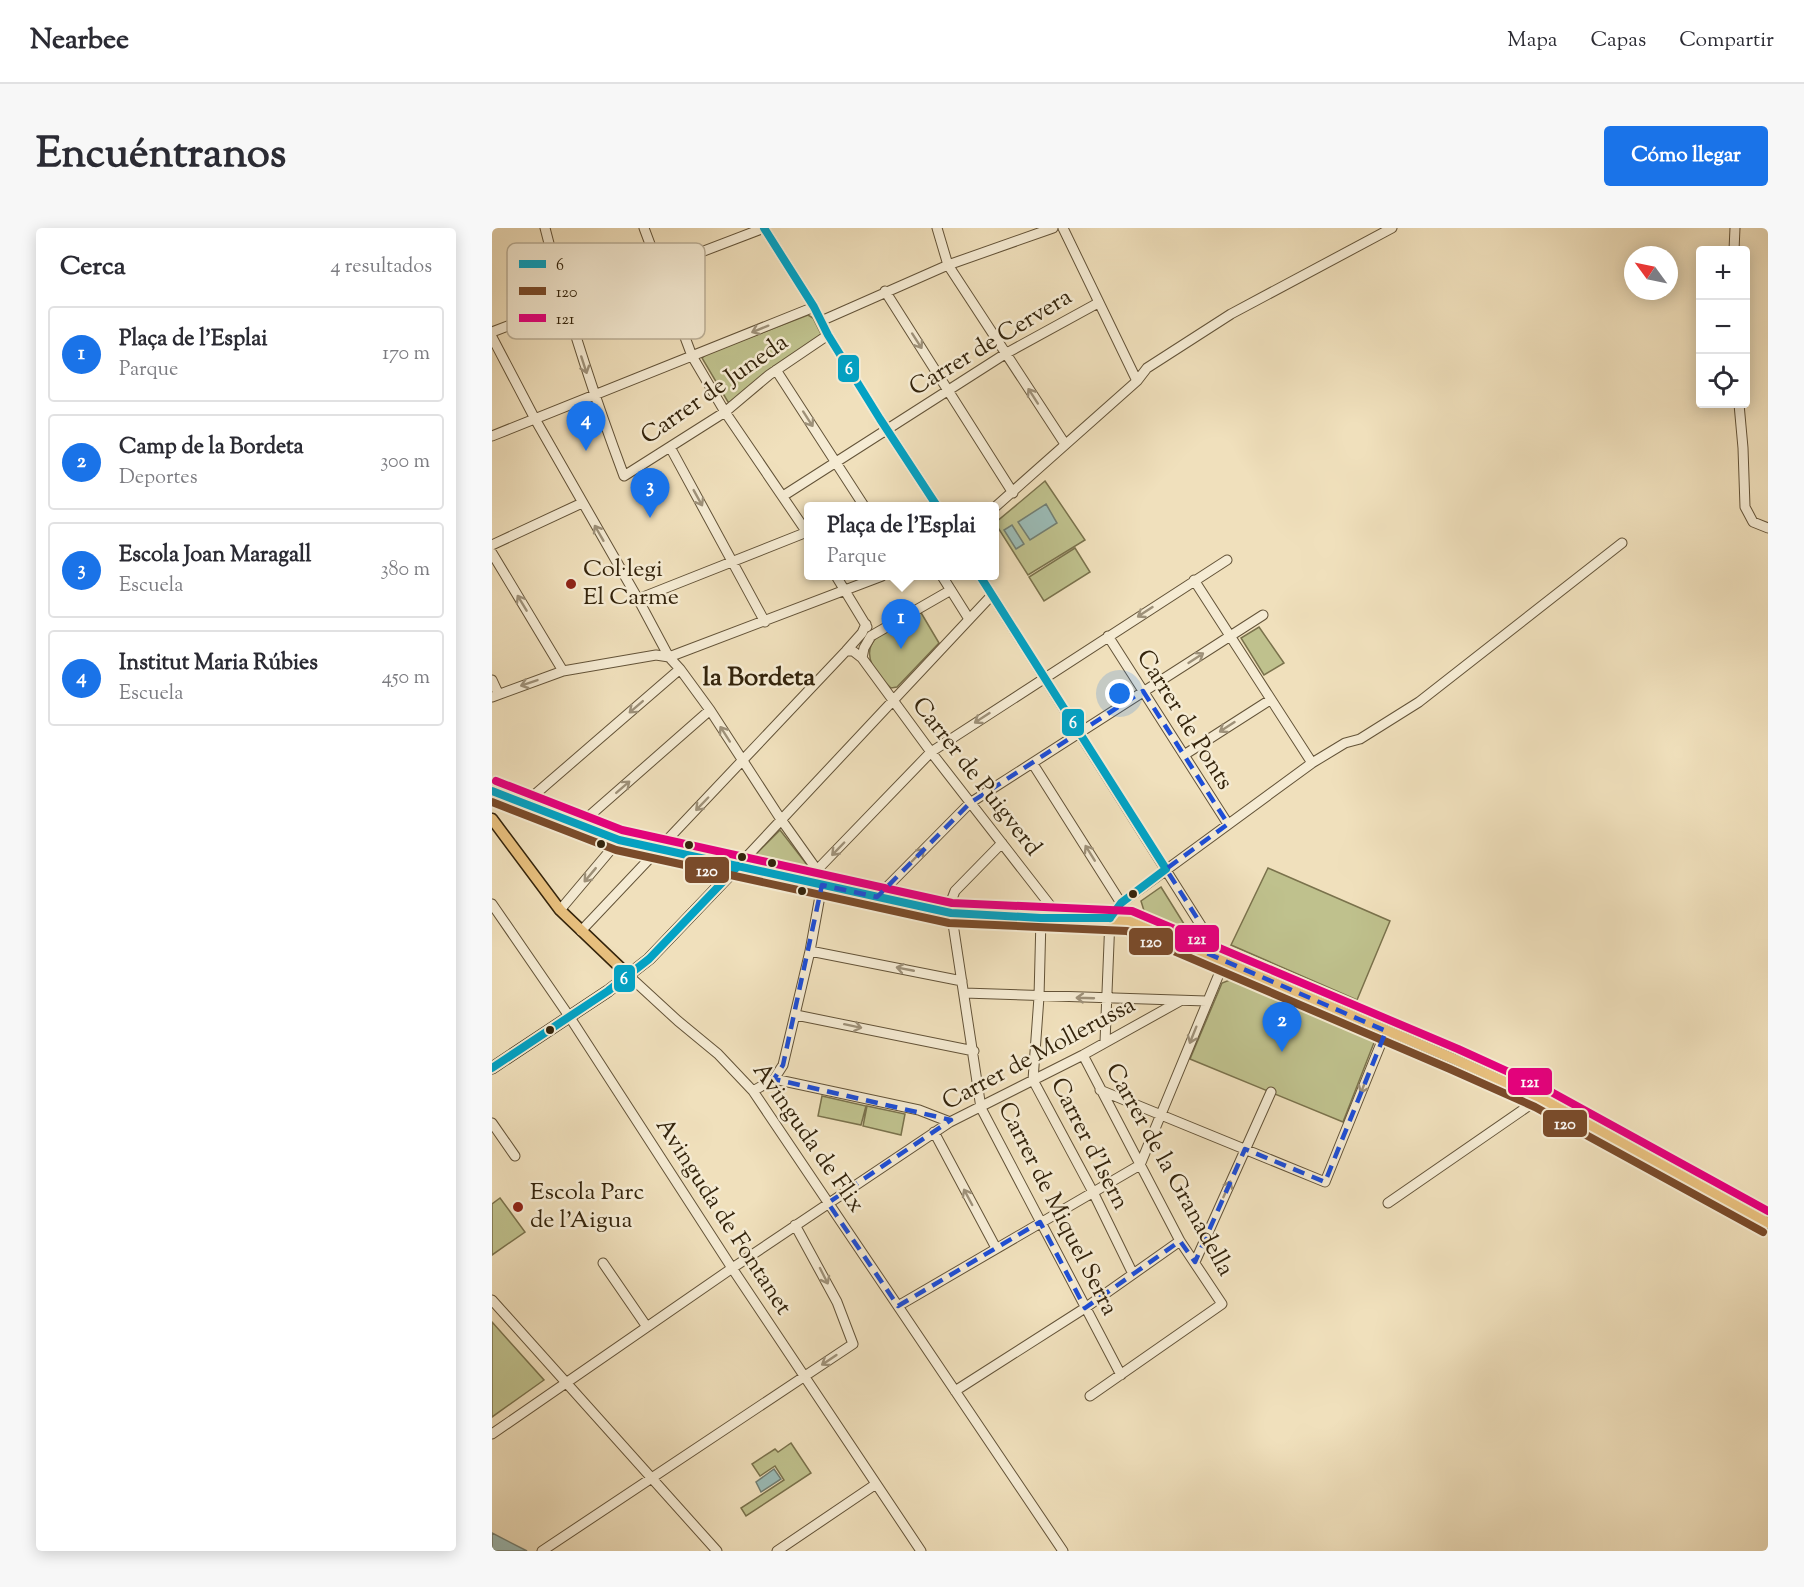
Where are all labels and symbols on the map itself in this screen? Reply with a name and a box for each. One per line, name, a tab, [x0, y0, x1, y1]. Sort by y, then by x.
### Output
legend	[507, 243, 705, 339]
north arrow	[1624, 246, 1678, 300]
text: 6	[556, 255, 564, 278]
street label: Carrer de Cervera	[903, 281, 1079, 405]
text: 120	[556, 282, 577, 305]
text: 121	[556, 309, 575, 332]
one-way arrow	[751, 324, 770, 335]
street label: Carrer de Juneda	[634, 326, 796, 454]
one-way arrow	[911, 332, 923, 349]
line badge: 6	[837, 354, 860, 383]
one-way arrow	[579, 355, 590, 374]
text: 6	[845, 359, 853, 382]
one-way arrow	[1026, 387, 1039, 404]
pin: 4	[566, 402, 605, 451]
one-way arrow	[802, 410, 814, 427]
pin: 3	[630, 468, 670, 518]
one-way arrow	[693, 489, 704, 507]
one-way arrow	[593, 525, 605, 542]
place label: Col·legi El Carme	[583, 553, 679, 615]
marker: Col·legi El Carme	[564, 577, 578, 591]
one-way arrow	[516, 595, 528, 612]
pin: 1	[882, 600, 920, 649]
one-way arrow	[1137, 606, 1154, 618]
street label: Carrer de Ponts	[1127, 643, 1241, 797]
one-way arrow	[1187, 651, 1204, 664]
district label: la Bordeta	[703, 660, 815, 697]
one-way arrow	[521, 678, 539, 689]
your location	[1105, 679, 1134, 708]
street label: Carrer de Puigverd	[903, 690, 1049, 864]
one-way arrow	[629, 700, 644, 714]
line badge: 6	[1061, 708, 1085, 737]
one-way arrow	[974, 713, 991, 725]
text: 6	[1069, 713, 1077, 736]
one-way arrow	[1219, 722, 1236, 734]
one-way arrow	[719, 726, 731, 743]
one-way arrow	[615, 780, 630, 794]
one-way arrow	[695, 796, 710, 811]
unlabelled marker	[595, 838, 607, 850]
unlabelled marker	[683, 839, 695, 851]
one-way arrow	[831, 841, 845, 856]
one-way arrow	[1083, 845, 1096, 862]
one-way arrow	[911, 848, 926, 863]
unlabelled marker	[736, 851, 748, 863]
line badge: 120	[684, 856, 730, 884]
unlabelled marker	[766, 857, 778, 869]
text: 120	[696, 861, 718, 884]
one-way arrow	[583, 867, 596, 883]
unlabelled marker	[796, 885, 808, 897]
unlabelled marker	[1127, 888, 1139, 900]
line badge: 121	[1174, 924, 1220, 953]
line badge: 120	[1128, 927, 1174, 956]
text: 121	[1188, 929, 1207, 952]
text: 120	[1140, 932, 1162, 955]
one-way arrow	[895, 963, 914, 975]
line badge: 6	[613, 964, 636, 993]
text: 6	[620, 969, 628, 992]
street label: Carrer de Mollerussa	[936, 989, 1142, 1119]
one-way arrow	[1075, 992, 1095, 1004]
pin: 2	[1262, 1002, 1302, 1052]
one-way arrow	[843, 1021, 862, 1032]
unlabelled marker	[544, 1024, 556, 1036]
one-way arrow	[1187, 1025, 1198, 1043]
street label: Avinguda de Flix	[743, 1056, 873, 1220]
street label: Carrer de la Granadella	[1096, 1057, 1242, 1283]
line badge: 121	[1507, 1067, 1553, 1096]
street label: Carrer d'Isern	[1041, 1072, 1137, 1216]
text: 121	[1521, 1072, 1540, 1095]
one-way arrow	[1358, 1075, 1369, 1094]
street label: Carrer de Miquel Serra	[988, 1096, 1126, 1322]
line badge: 120	[1542, 1109, 1588, 1138]
street label: Avinguda de Fontanet	[646, 1112, 800, 1322]
text: 120	[1554, 1114, 1576, 1137]
place label: Escola Parc de l'Aigua	[530, 1176, 645, 1238]
one-way arrow	[1222, 1181, 1233, 1199]
one-way arrow	[962, 1188, 973, 1206]
marker: Escola Parc de l'Aigua	[511, 1200, 525, 1214]
one-way arrow	[819, 1267, 830, 1285]
one-way arrow	[821, 1354, 837, 1366]

